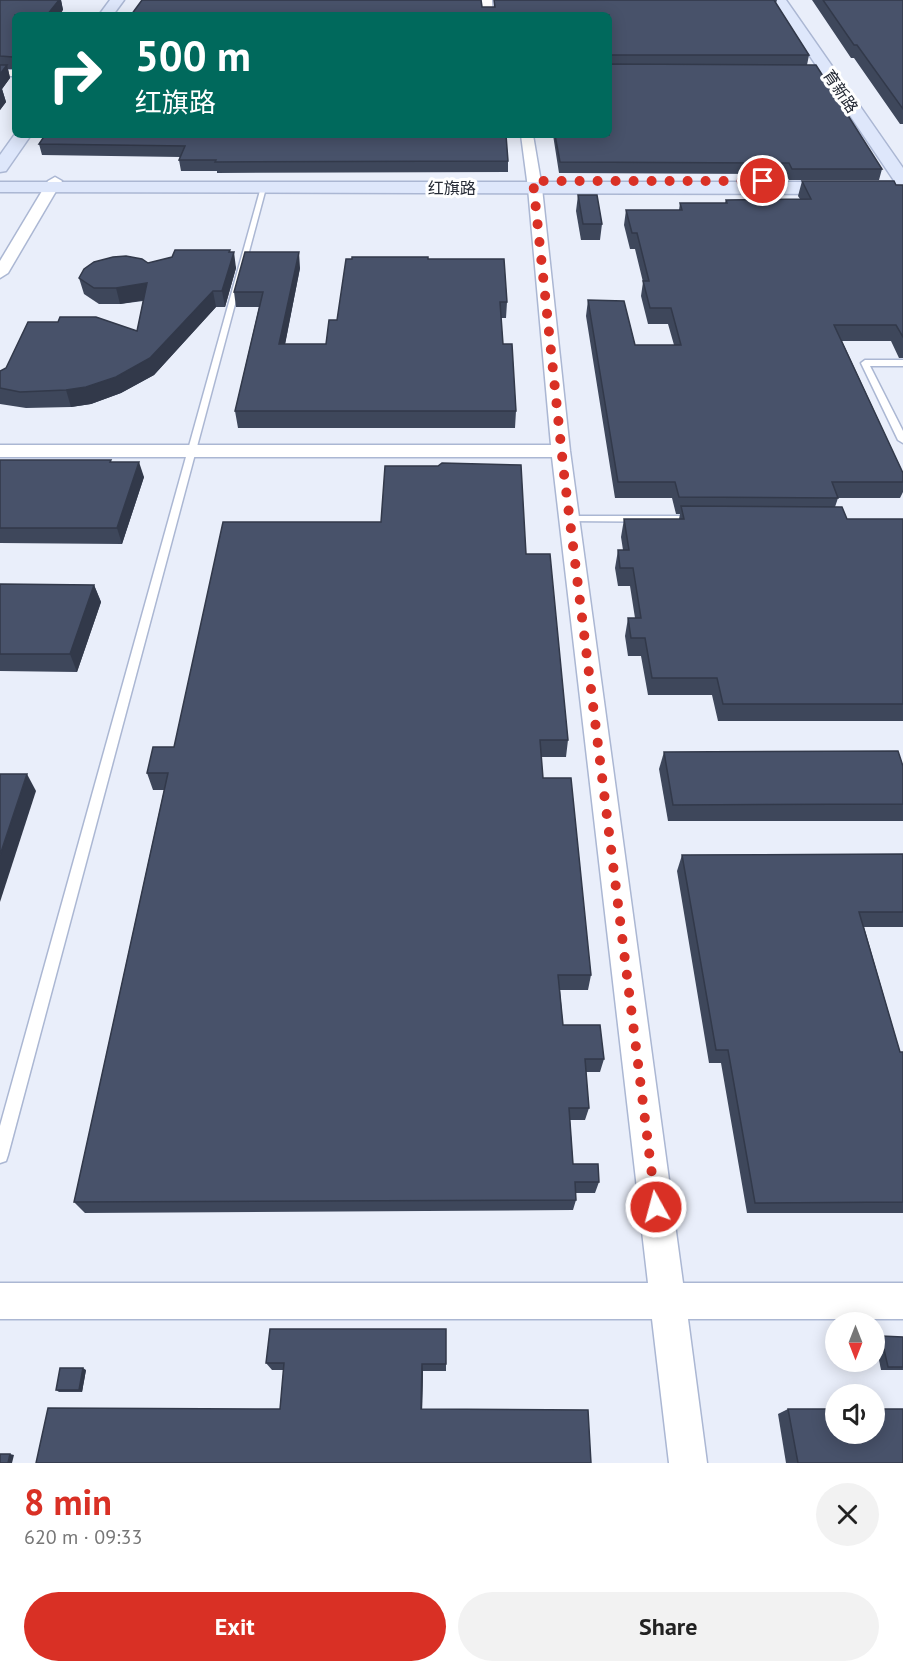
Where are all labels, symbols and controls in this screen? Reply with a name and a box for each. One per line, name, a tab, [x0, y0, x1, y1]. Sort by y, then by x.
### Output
text: 500 m	[135, 28, 251, 83]
icon: right	[36, 36, 114, 114]
street label: 育新路	[819, 66, 863, 116]
text: 红旗路	[135, 85, 216, 119]
pin	[737, 155, 788, 206]
icon: arrive	[746, 164, 779, 197]
street label: 红旗路	[428, 178, 476, 198]
position arrow	[624, 1175, 688, 1239]
north arrow	[825, 1312, 885, 1372]
map controls	[825, 1312, 885, 1444]
button: sound	[825, 1384, 885, 1444]
text: 8 min	[24, 1478, 112, 1525]
button: close	[816, 1483, 879, 1546]
text: 620 m · 09:33	[24, 1524, 142, 1550]
button: Exit	[24, 1592, 446, 1661]
button: Share	[458, 1592, 879, 1661]

